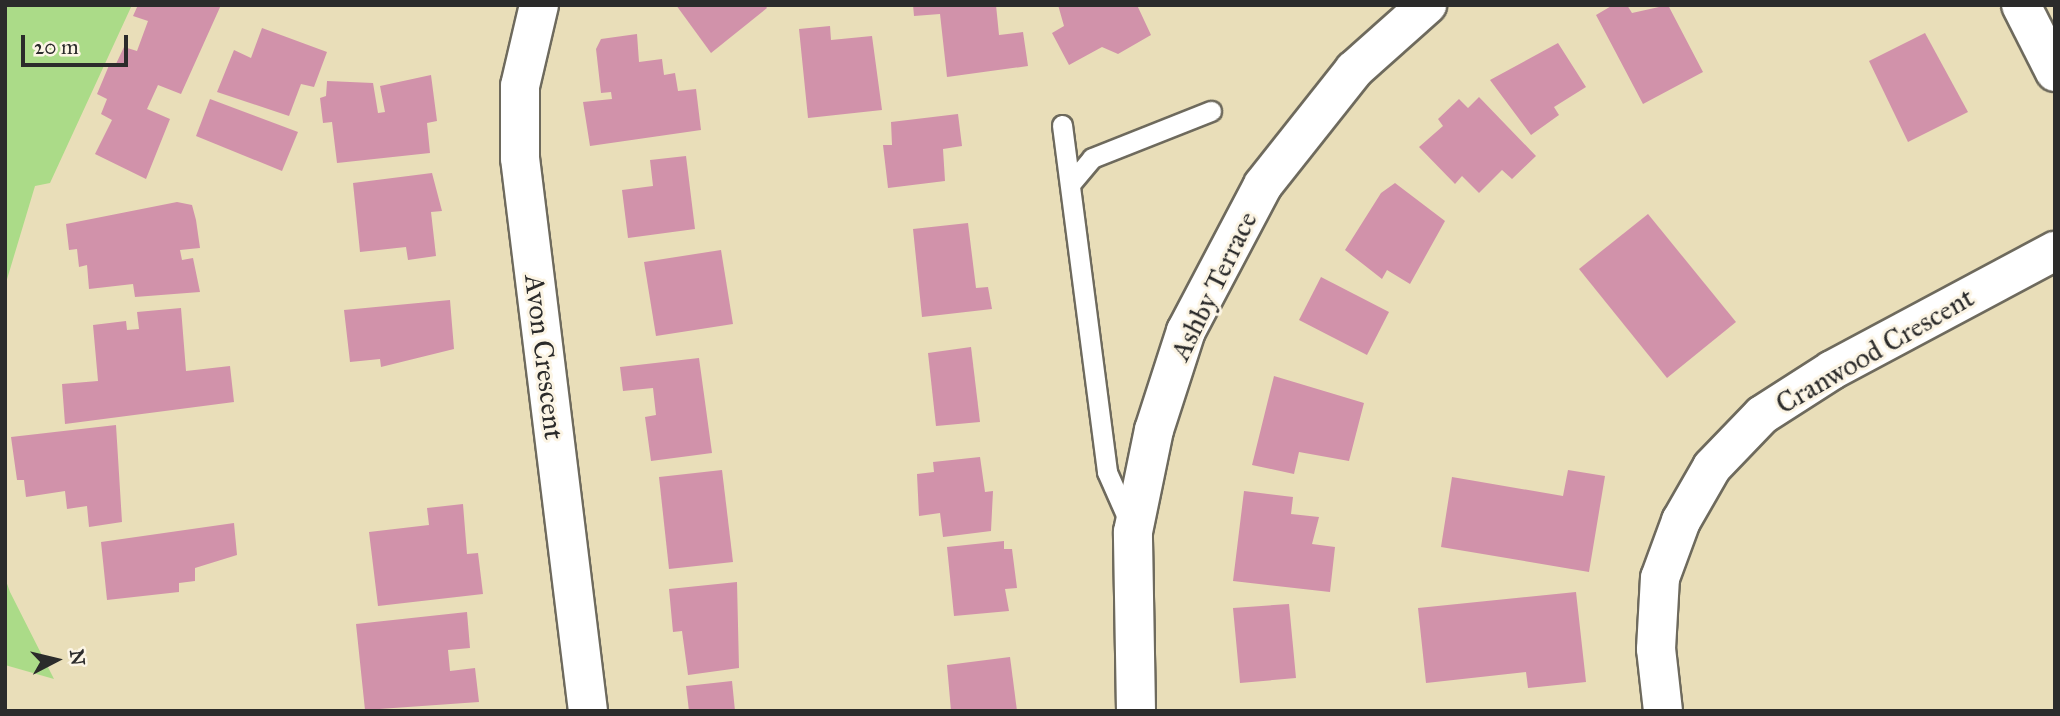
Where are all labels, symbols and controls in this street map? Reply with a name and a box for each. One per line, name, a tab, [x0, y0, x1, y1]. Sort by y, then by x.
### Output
scale bar	[24, 21, 131, 65]
text: 20 m	[34, 34, 79, 60]
street label: Ashby Terrace	[1163, 206, 1265, 366]
street label: Avon Crescent	[517, 273, 571, 441]
street label: Cranwood Crescent	[1770, 281, 1980, 421]
north arrow	[21, 625, 91, 695]
text: N	[65, 648, 90, 667]

